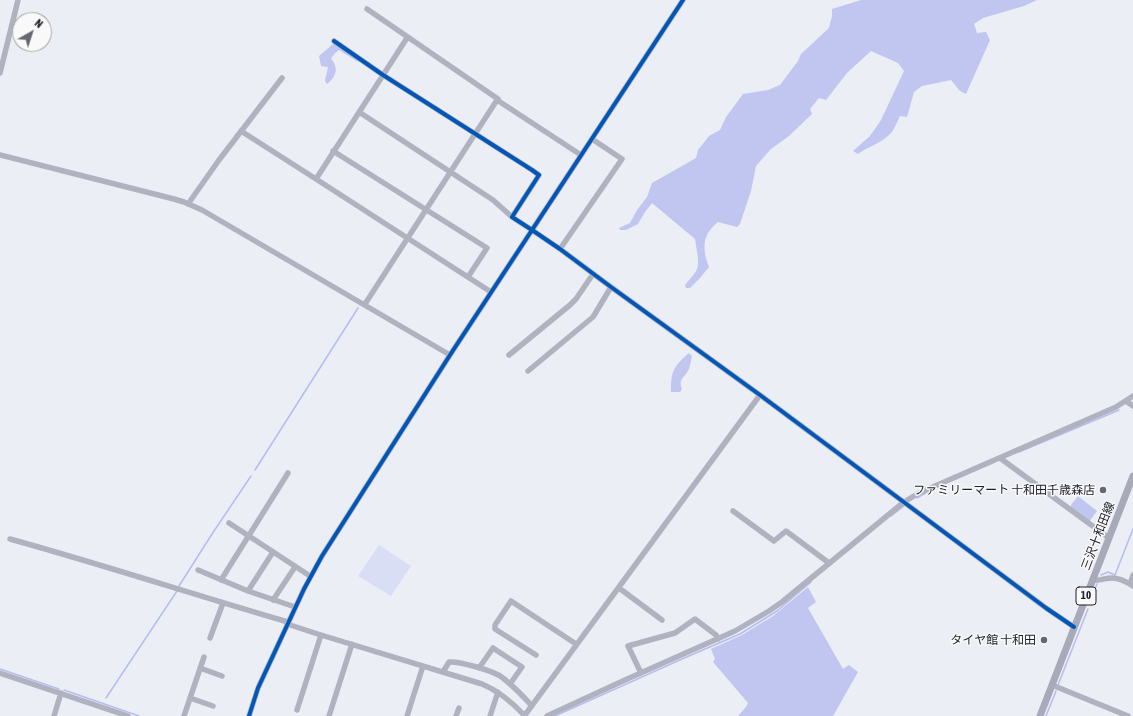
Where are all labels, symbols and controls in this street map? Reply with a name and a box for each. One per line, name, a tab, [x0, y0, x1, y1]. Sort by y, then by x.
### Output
north arrow	[12, 12, 52, 52]
text: N	[33, 17, 45, 30]
place label: ファミリーマート 十和田千歳森店	[913, 483, 1095, 497]
marker: ファミリーマート 十和田千歳森店	[1098, 485, 1108, 495]
street label: 三沢十和田線	[1078, 500, 1118, 572]
road number: 10	[1076, 587, 1096, 605]
place label: タイヤ館 十和田	[950, 633, 1036, 647]
marker: タイヤ館 十和田	[1039, 635, 1049, 645]

